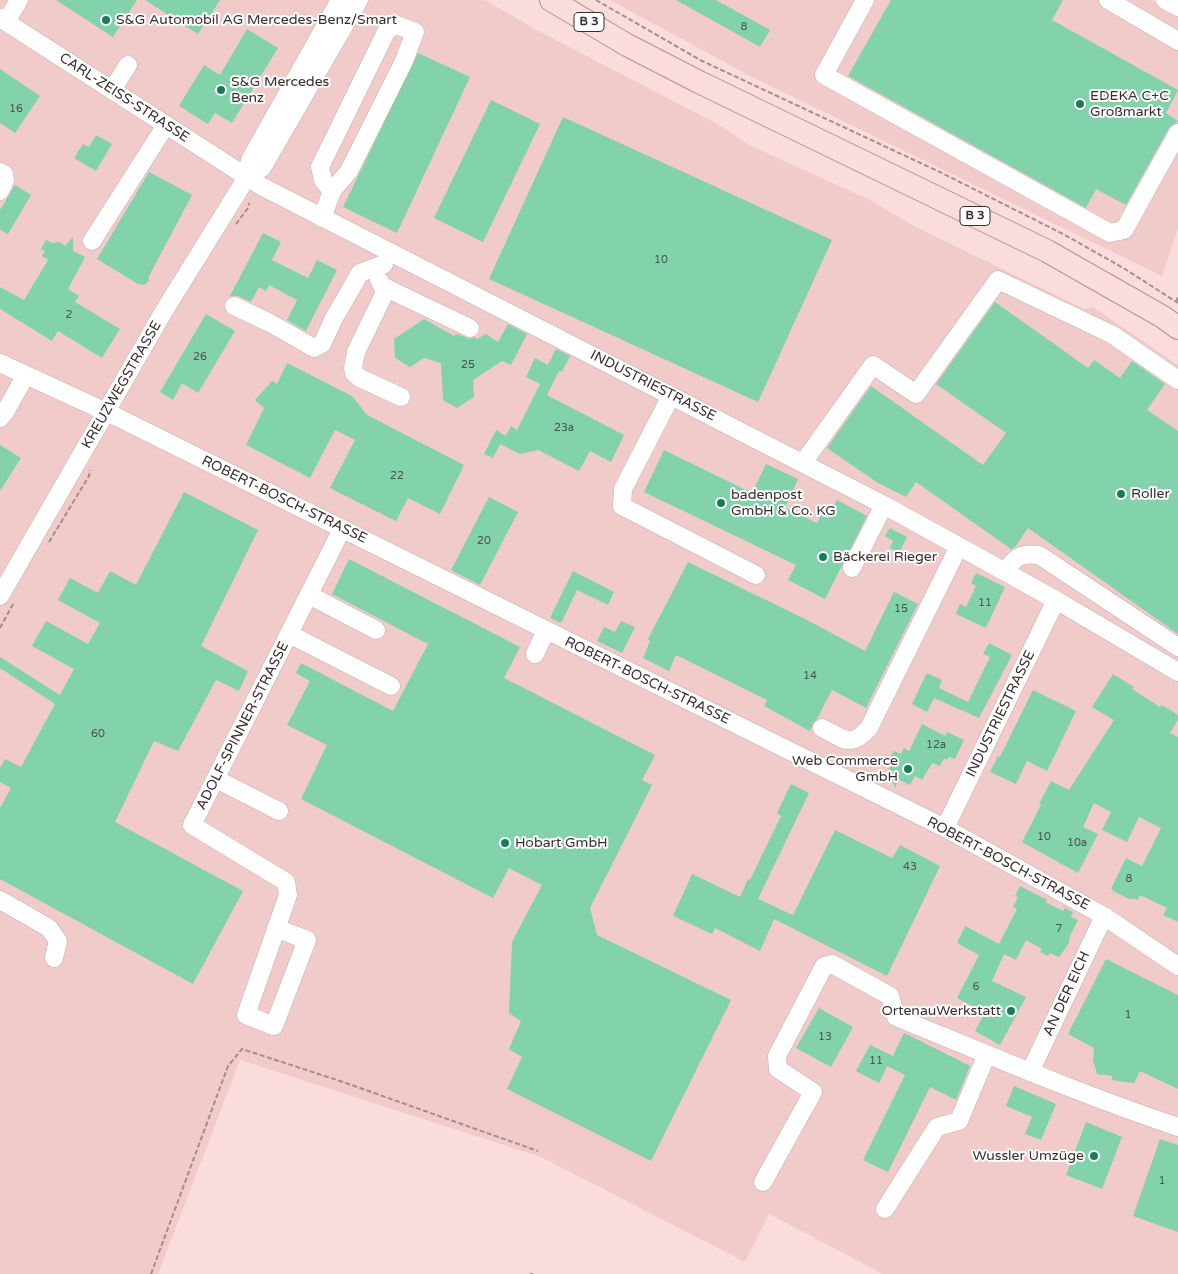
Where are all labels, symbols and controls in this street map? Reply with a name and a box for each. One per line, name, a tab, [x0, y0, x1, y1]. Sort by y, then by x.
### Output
place label: S&G Automobil AG Mercedes-Benz/Smart	[116, 12, 397, 28]
road number: B 3	[574, 13, 604, 32]
marker: S&G Automobil AG Mercedes-Benz/Smart	[100, 14, 112, 26]
house number: 8	[741, 20, 747, 34]
street label: CARL-ZEISS-STRASSE	[56, 50, 192, 146]
place label: S&G Mercedes Benz	[231, 74, 329, 106]
marker: S&G Mercedes Benz	[215, 84, 227, 96]
place label: EDEKA C+C Großmarkt	[1090, 88, 1169, 120]
marker: EDEKA C+C Großmarkt	[1074, 98, 1086, 110]
house number: 16	[9, 102, 23, 116]
road number: B 3	[960, 207, 990, 226]
house number: 10	[654, 253, 668, 267]
house number: 2	[66, 308, 72, 322]
street label: KREUZWEGSTRASSE	[79, 318, 165, 452]
street label: INDUSTRIESTRASSE	[587, 347, 719, 425]
house number: 26	[193, 350, 207, 364]
house number: 25	[461, 358, 475, 372]
house number: 23a	[554, 421, 574, 435]
street label: ROBERT-BOSCH-STRASSE	[199, 453, 369, 547]
house number: 22	[390, 469, 404, 483]
place label: Roller	[1131, 486, 1170, 502]
place label: badenpost GmbH & Co. KG	[731, 487, 836, 520]
marker: Roller	[1115, 488, 1127, 500]
marker: badenpost GmbH & Co. KG	[715, 497, 727, 509]
house number: 20	[477, 534, 491, 548]
place label: Bäckerei Rieger	[833, 549, 937, 565]
marker: Bäckerei Rieger	[817, 551, 829, 563]
house number: 11	[978, 596, 992, 610]
house number: 15	[894, 602, 908, 616]
street label: ROBERT-BOSCH-STRASSE	[562, 634, 732, 728]
street label: ADOLF-SPINNER-STRASSE	[193, 639, 293, 813]
street label: INDUSTRIESTRASSE	[963, 648, 1039, 780]
house number: 14	[803, 669, 817, 683]
house number: 60	[91, 727, 105, 741]
house number: 12a	[926, 738, 946, 752]
place label: Web Commerce GmbH	[792, 753, 898, 786]
marker: Web Commerce GmbH	[902, 763, 914, 775]
street label: ROBERT-BOSCH-STRASSE	[924, 814, 1092, 914]
house number: 10	[1037, 830, 1051, 844]
place label: Hobart GmbH	[515, 835, 608, 851]
house number: 10a	[1067, 836, 1087, 850]
marker: Hobart GmbH	[499, 837, 511, 849]
house number: 43	[903, 860, 917, 874]
house number: 8	[1126, 872, 1132, 886]
house number: 7	[1056, 922, 1062, 936]
street label: AN DER EICH	[1040, 949, 1094, 1039]
house number: 6	[973, 980, 979, 994]
place label: OrtenauWerkstatt	[882, 1003, 1001, 1019]
marker: OrtenauWerkstatt	[1005, 1005, 1017, 1017]
house number: 1	[1125, 1008, 1131, 1022]
house number: 13	[818, 1030, 832, 1044]
house number: 11	[869, 1054, 883, 1068]
place label: Wussler Umzüge	[973, 1148, 1084, 1164]
marker: Wussler Umzüge	[1088, 1150, 1100, 1162]
house number: 1	[1159, 1174, 1165, 1188]

